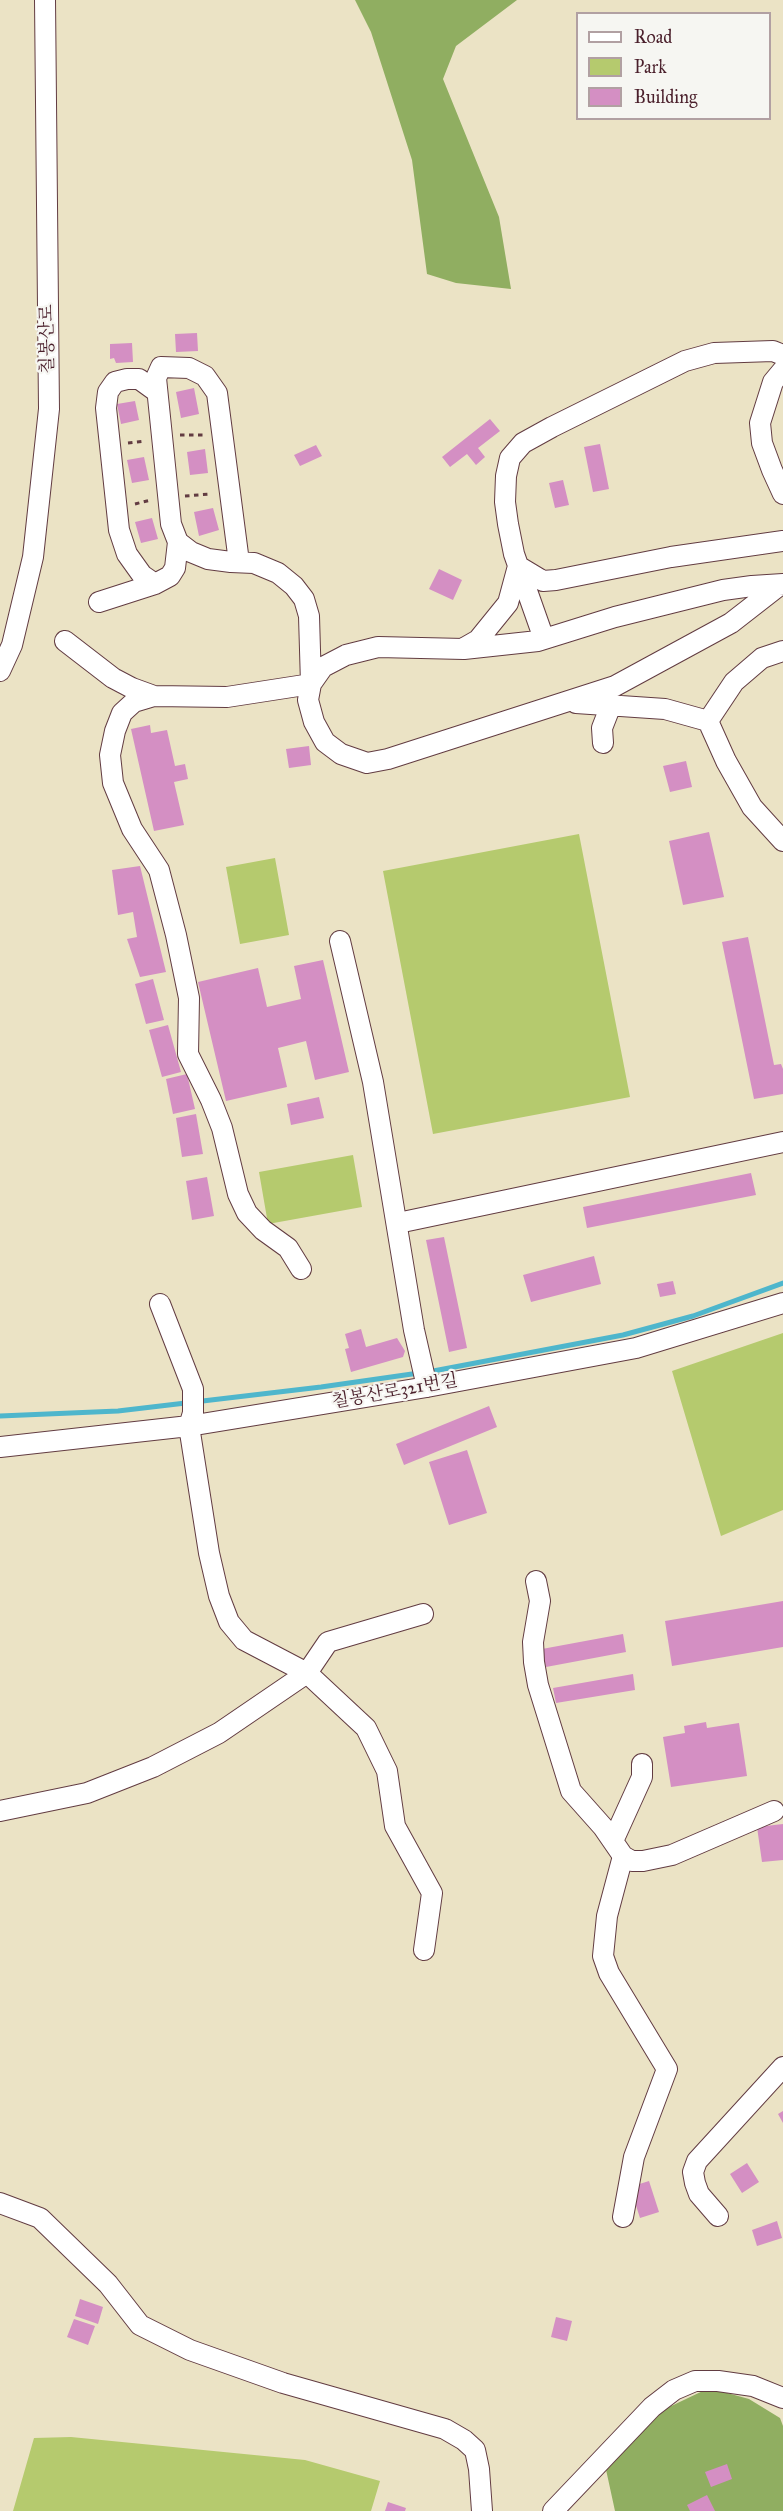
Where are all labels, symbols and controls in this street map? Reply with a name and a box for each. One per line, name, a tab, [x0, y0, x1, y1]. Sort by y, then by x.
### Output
legend	[576, 12, 771, 120]
text: Road	[634, 26, 672, 48]
text: Park	[634, 56, 667, 78]
text: Building	[634, 86, 697, 108]
street label: 칠봉산로	[37, 304, 59, 374]
street label: 칠봉산로321번길	[330, 1370, 460, 1414]

